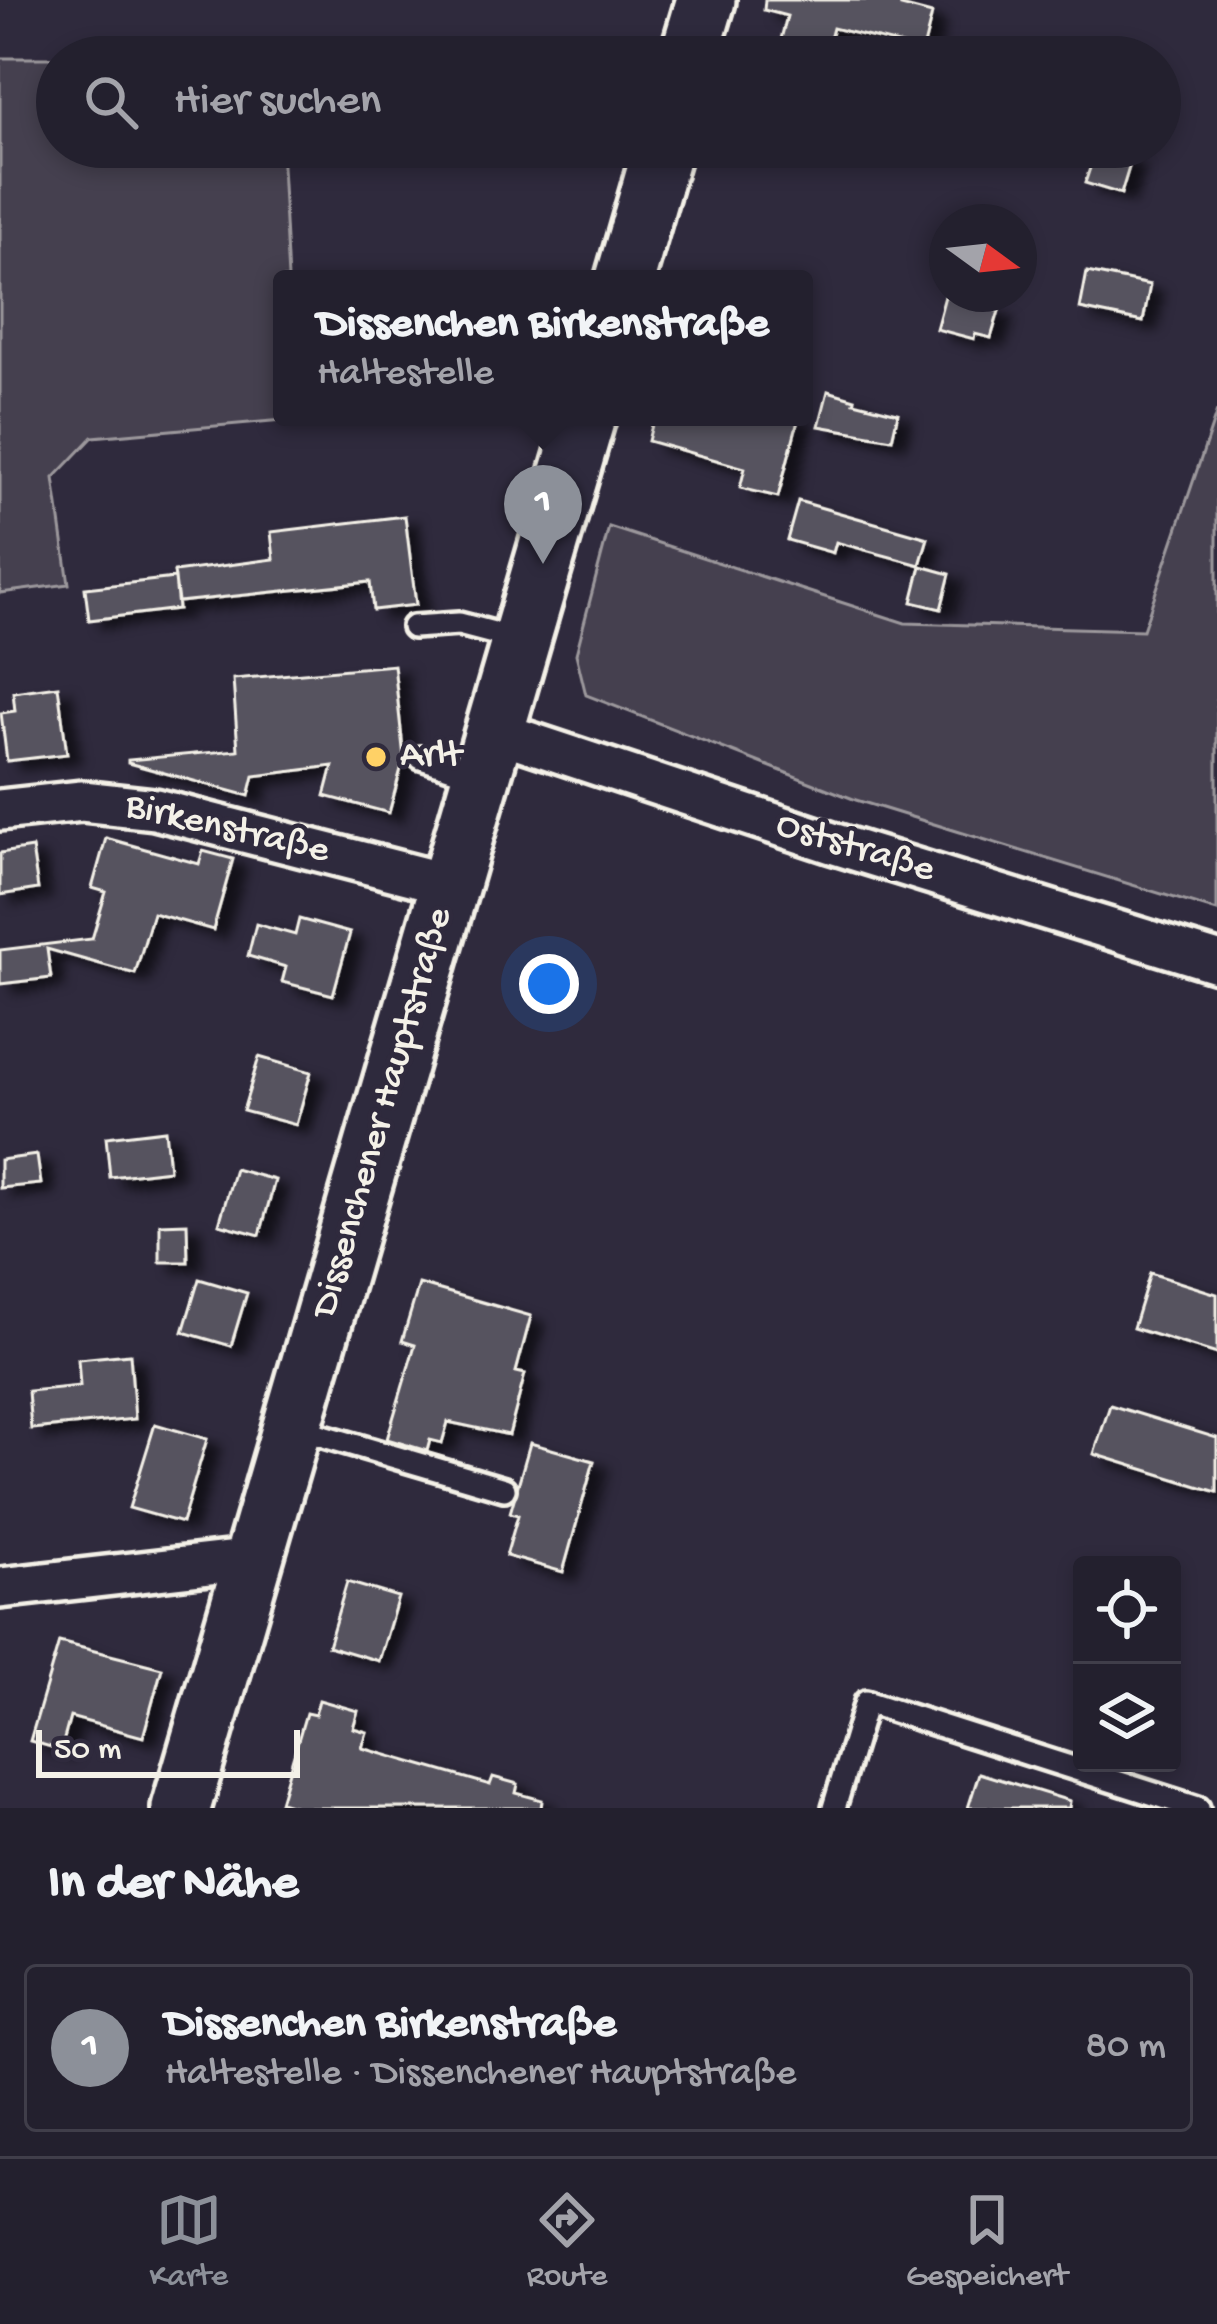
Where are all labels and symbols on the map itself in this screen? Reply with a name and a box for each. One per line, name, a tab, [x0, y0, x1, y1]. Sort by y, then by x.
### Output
north arrow	[929, 204, 1037, 312]
pin: 1	[504, 465, 582, 564]
place label: Arlt	[400, 734, 464, 780]
marker: Arlt	[363, 744, 389, 770]
street label: Birkenstraße	[120, 784, 334, 876]
street label: Oststraße	[770, 803, 941, 895]
street label: Dissenchener Hauptstraße	[303, 902, 465, 1326]
your location	[519, 954, 579, 1014]
scale bar	[36, 1724, 300, 1777]

